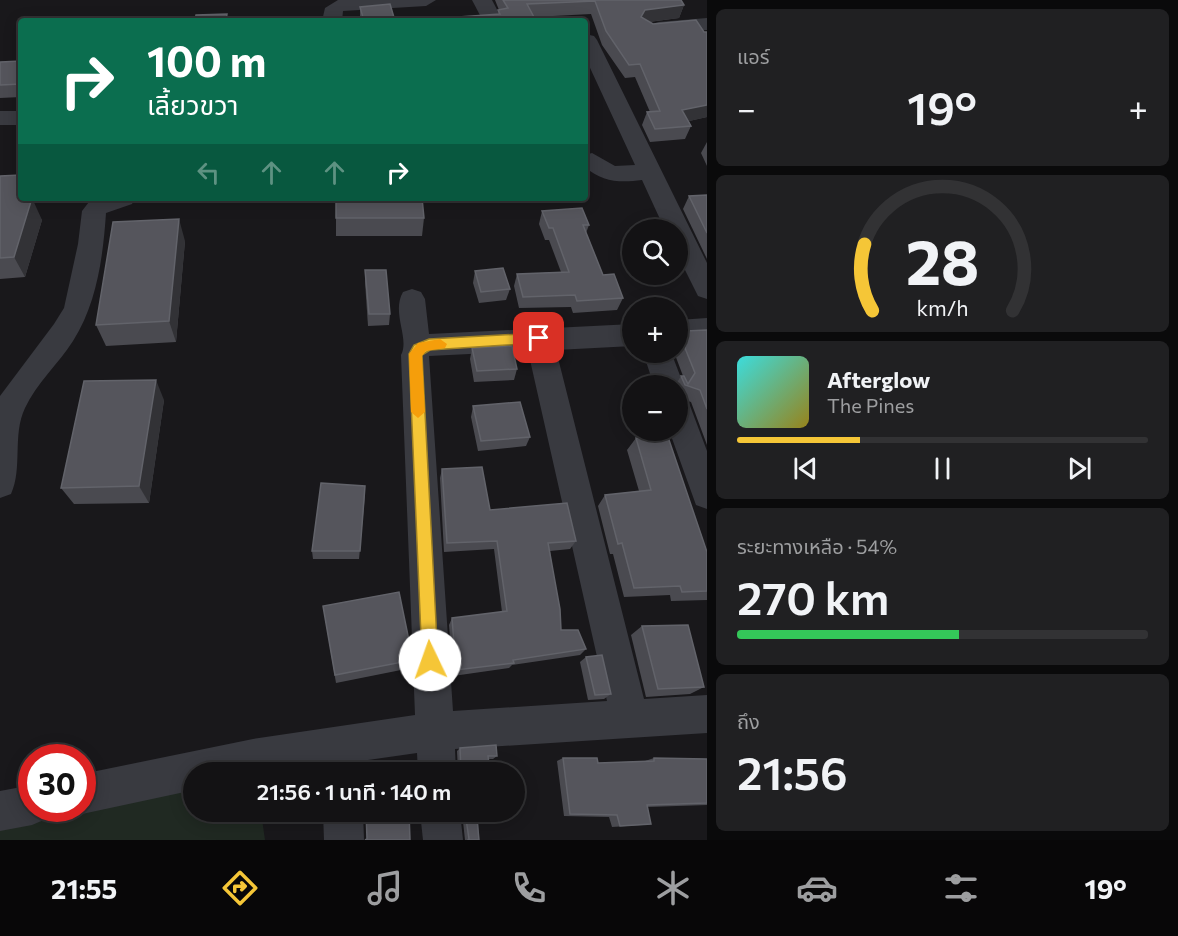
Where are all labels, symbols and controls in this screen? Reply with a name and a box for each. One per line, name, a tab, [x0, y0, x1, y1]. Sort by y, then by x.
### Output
text: 100 m	[147, 34, 267, 86]
icon: right	[48, 42, 126, 120]
text: แอร์	[737, 44, 769, 68]
text: 19°	[907, 79, 977, 134]
text: −	[737, 87, 756, 128]
text: +	[1129, 87, 1148, 128]
text: เลี้ยวขวา	[147, 88, 238, 121]
icon: left	[192, 156, 225, 189]
icon: ahead	[255, 156, 288, 189]
icon: ahead	[318, 156, 351, 189]
icon: right	[381, 156, 414, 189]
map controls	[622, 219, 688, 441]
button: search	[622, 219, 688, 285]
text: 28	[906, 222, 979, 298]
text: km/h	[916, 294, 969, 320]
button: +	[622, 297, 688, 363]
pin	[513, 312, 564, 363]
icon: arrive	[522, 321, 555, 354]
text: Afterglow	[827, 366, 930, 393]
button: −	[622, 375, 688, 441]
text: The Pines	[827, 393, 914, 417]
icon: previous	[789, 452, 822, 485]
icon: pause	[926, 452, 959, 485]
icon: next	[1063, 452, 1096, 485]
text: ระยะทางเหลือ · 54%	[737, 534, 897, 558]
text: 270 km	[737, 569, 889, 624]
position arrow	[398, 628, 462, 692]
text: ถึง	[737, 709, 760, 733]
speed limit sign: 30	[18, 744, 96, 822]
text: 21:56	[737, 744, 848, 799]
text: 21:56 · 1 นาที · 140 m	[257, 778, 451, 805]
icon: directions	[219, 867, 261, 909]
icon: music	[364, 867, 406, 909]
icon: phone	[508, 867, 550, 909]
icon: climate	[652, 867, 694, 909]
icon: car	[796, 867, 838, 909]
icon: filters	[940, 867, 982, 909]
text: 21:55	[51, 872, 117, 905]
text: 19°	[1085, 872, 1127, 905]

